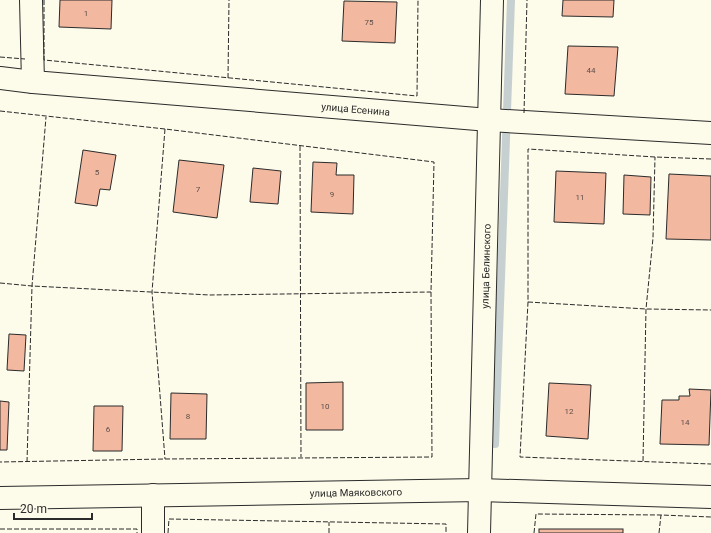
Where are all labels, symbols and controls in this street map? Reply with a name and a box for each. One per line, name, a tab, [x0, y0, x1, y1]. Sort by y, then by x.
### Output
house number: 1	[84, 9, 88, 18]
house number: 75	[365, 18, 374, 27]
house number: 44	[587, 66, 596, 75]
street label: улица Есенина	[321, 101, 390, 117]
house number: 5	[95, 168, 100, 177]
house number: 7	[196, 185, 201, 194]
house number: 9	[330, 190, 334, 199]
house number: 11	[576, 193, 585, 202]
street label: улица Белинского	[479, 223, 492, 309]
house number: 10	[321, 402, 330, 411]
house number: 12	[565, 407, 574, 416]
house number: 8	[186, 412, 191, 421]
house number: 14	[681, 418, 690, 427]
house number: 6	[106, 425, 111, 434]
street label: улица Маяковского	[310, 486, 403, 498]
scale bar	[14, 495, 92, 521]
text: 20 m	[20, 502, 47, 516]

